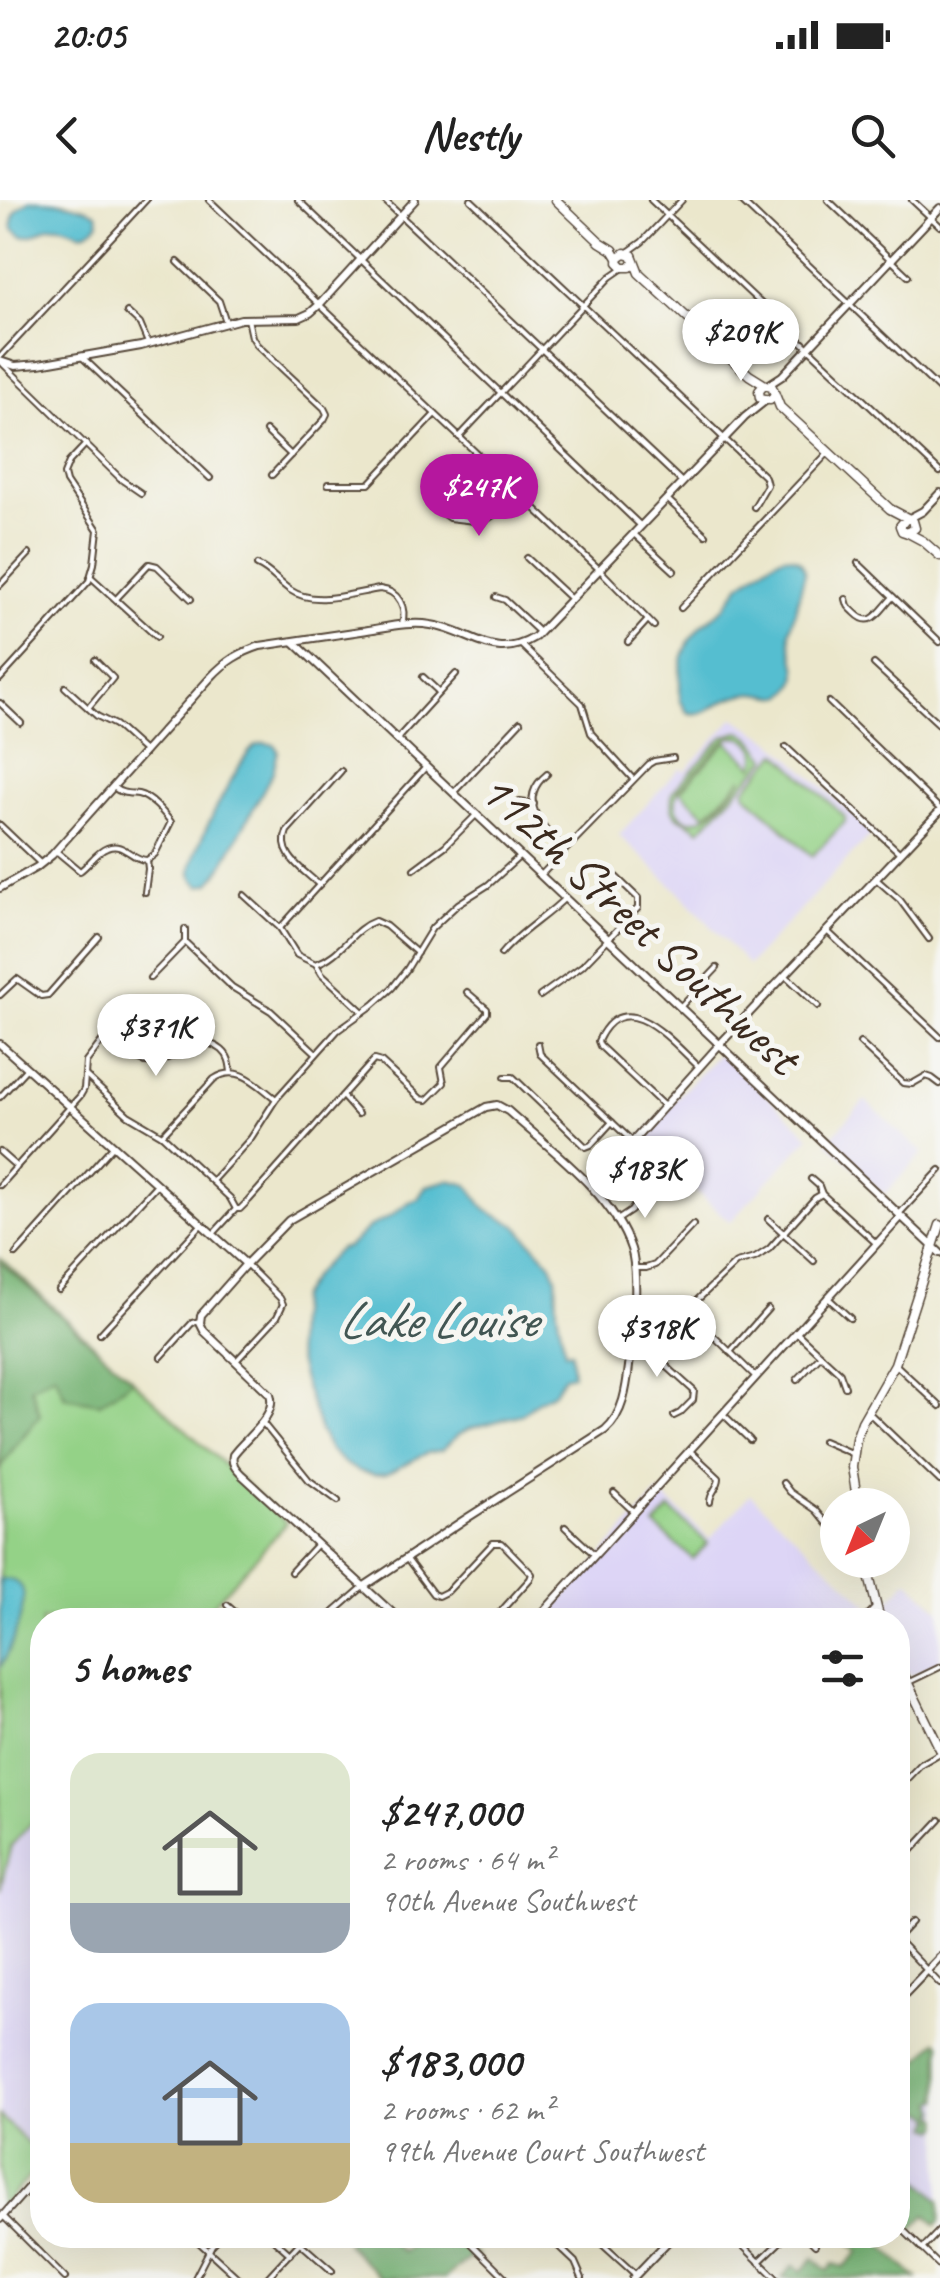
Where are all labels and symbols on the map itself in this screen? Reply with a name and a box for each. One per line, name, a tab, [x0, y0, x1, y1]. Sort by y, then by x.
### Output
pin: $209K	[671, 299, 811, 384]
pin: $247K	[409, 454, 549, 539]
street label: 112th Street Southwest	[467, 759, 816, 1091]
pin: $371K	[86, 994, 226, 1079]
pin: $183K	[575, 1136, 715, 1221]
water label: Lake Louise	[338, 1287, 543, 1353]
pin: $318K	[587, 1295, 727, 1380]
north arrow	[820, 1488, 910, 1578]

